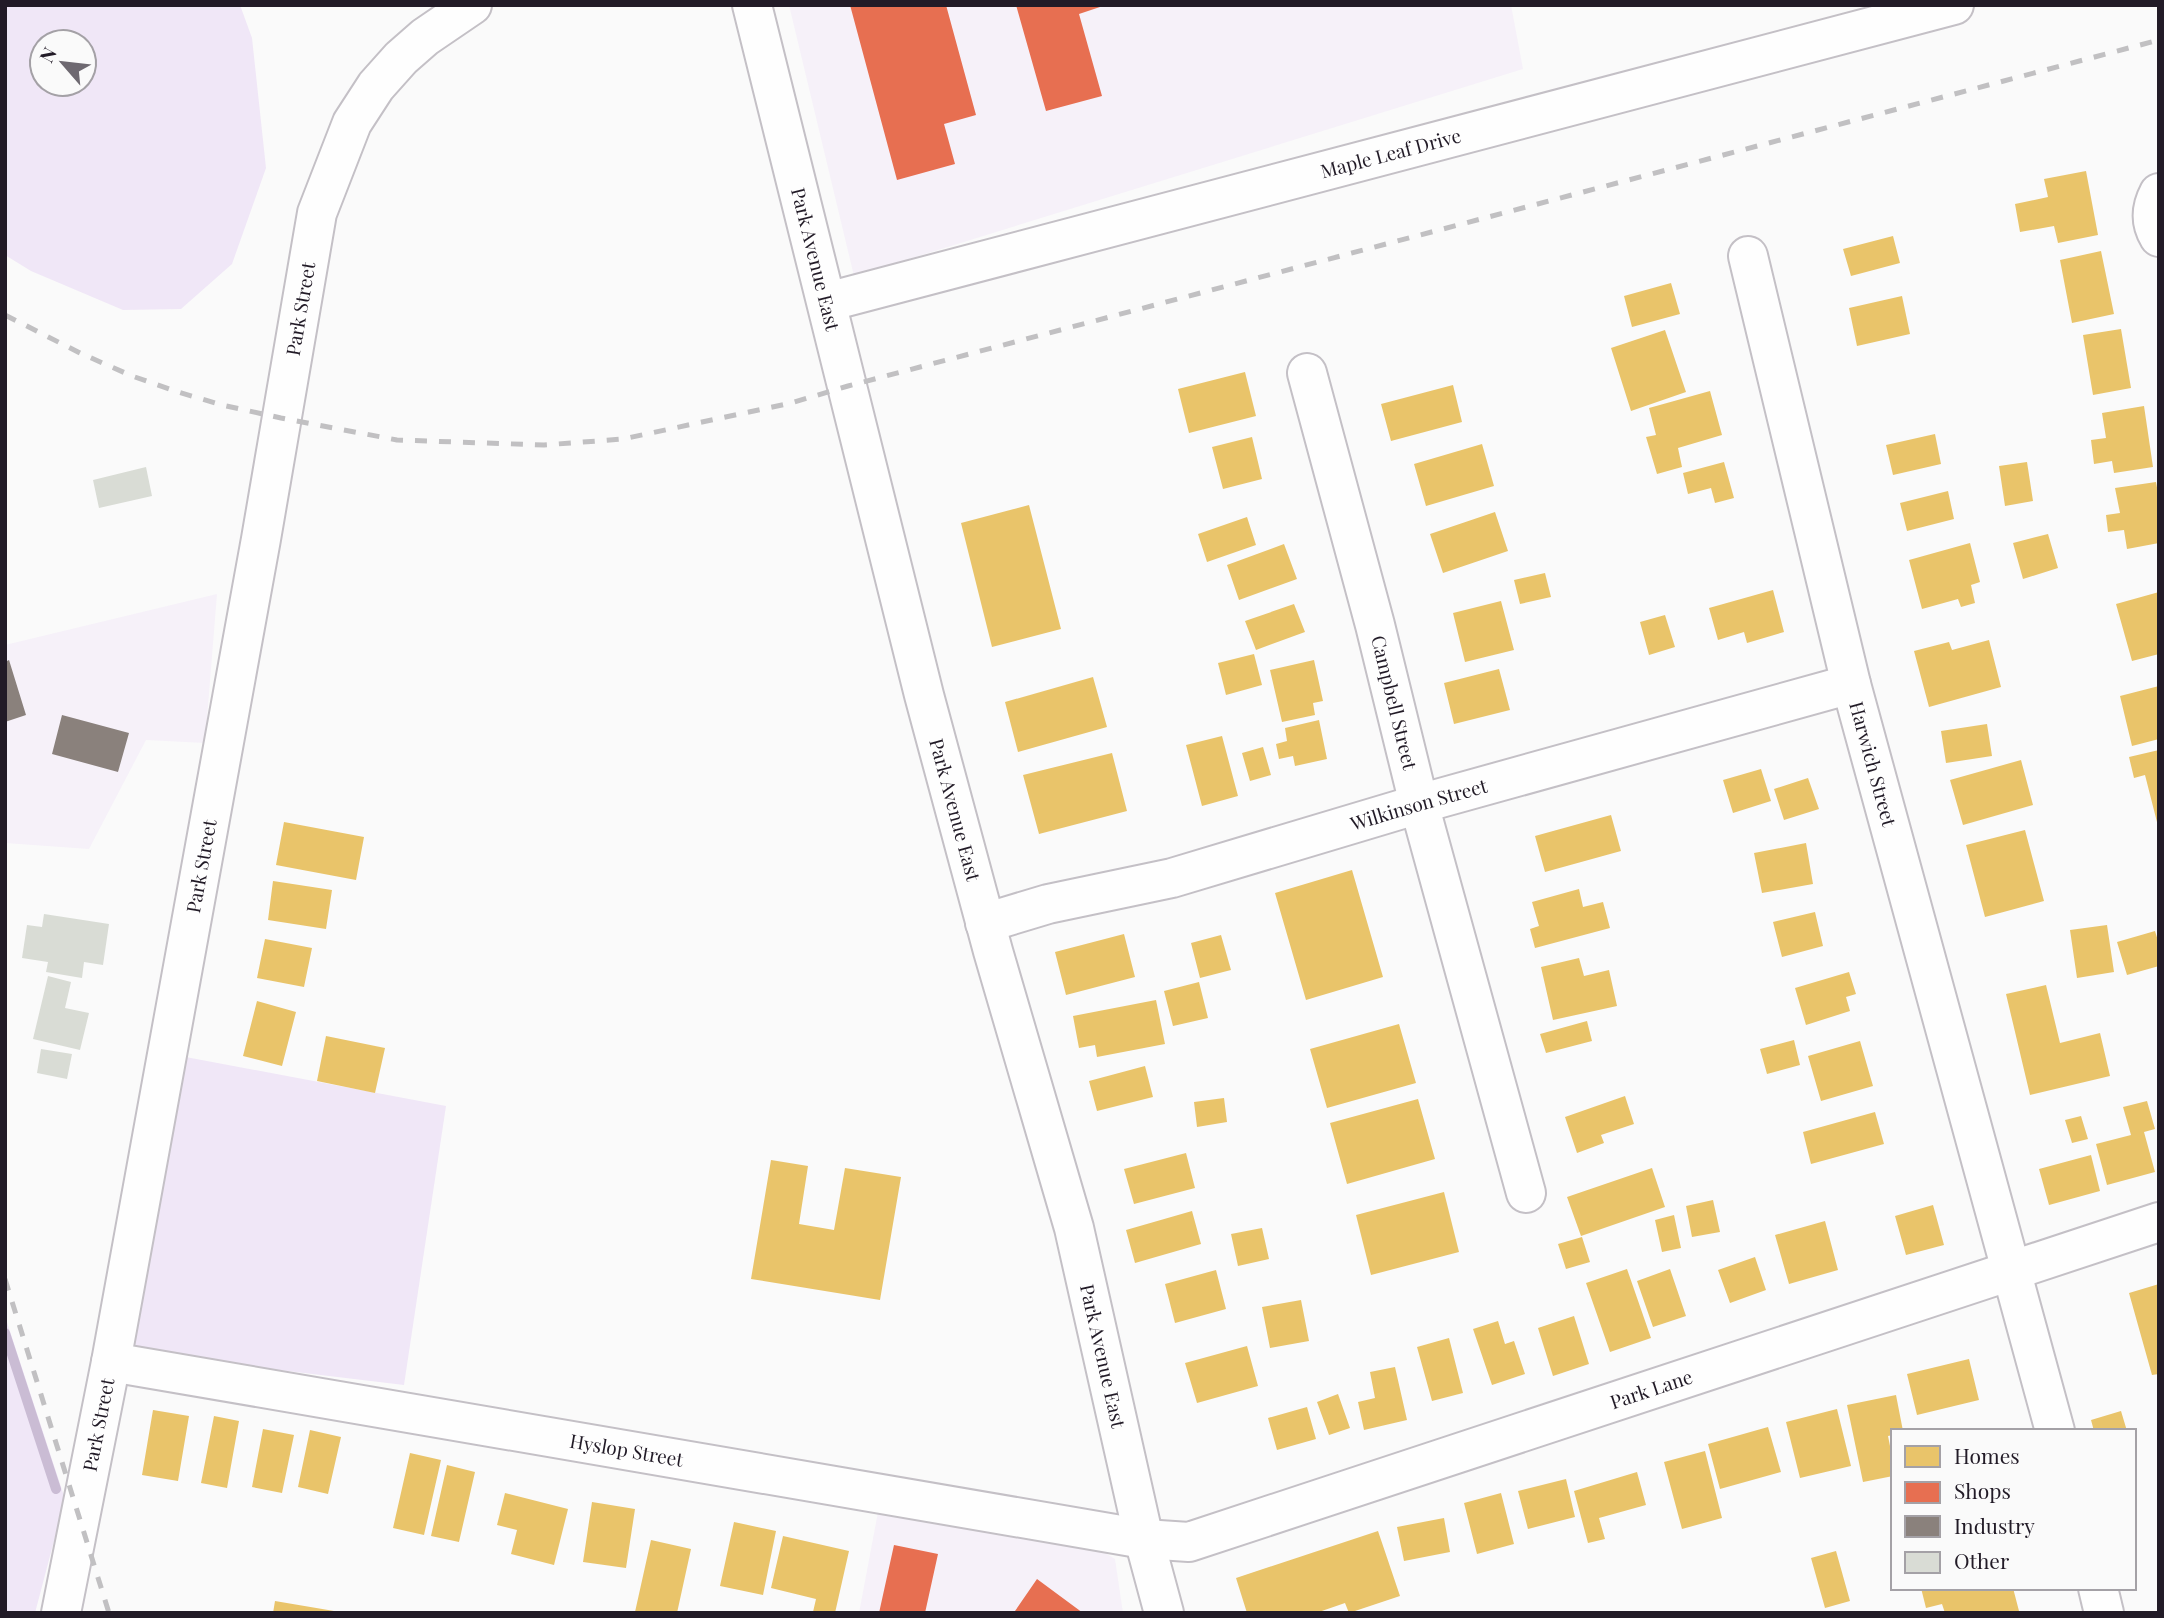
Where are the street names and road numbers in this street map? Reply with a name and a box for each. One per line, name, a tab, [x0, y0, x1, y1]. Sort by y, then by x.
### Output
street label: Maple Leaf Drive	[1317, 121, 1464, 183]
street label: Park Avenue East	[786, 185, 847, 334]
street label: Park Street	[279, 260, 320, 357]
street label: Campbell Street	[1366, 633, 1424, 773]
street label: Harwich Street	[1844, 698, 1903, 829]
street label: Park Avenue East	[924, 735, 988, 884]
street label: Wilkinson Street	[1346, 772, 1490, 836]
street label: Park Street	[179, 817, 222, 915]
street label: Park Avenue East	[1075, 1281, 1133, 1430]
street label: Park Lane	[1607, 1363, 1696, 1414]
street label: Park Street	[76, 1375, 120, 1473]
street label: Hyslop Street	[568, 1427, 686, 1472]

